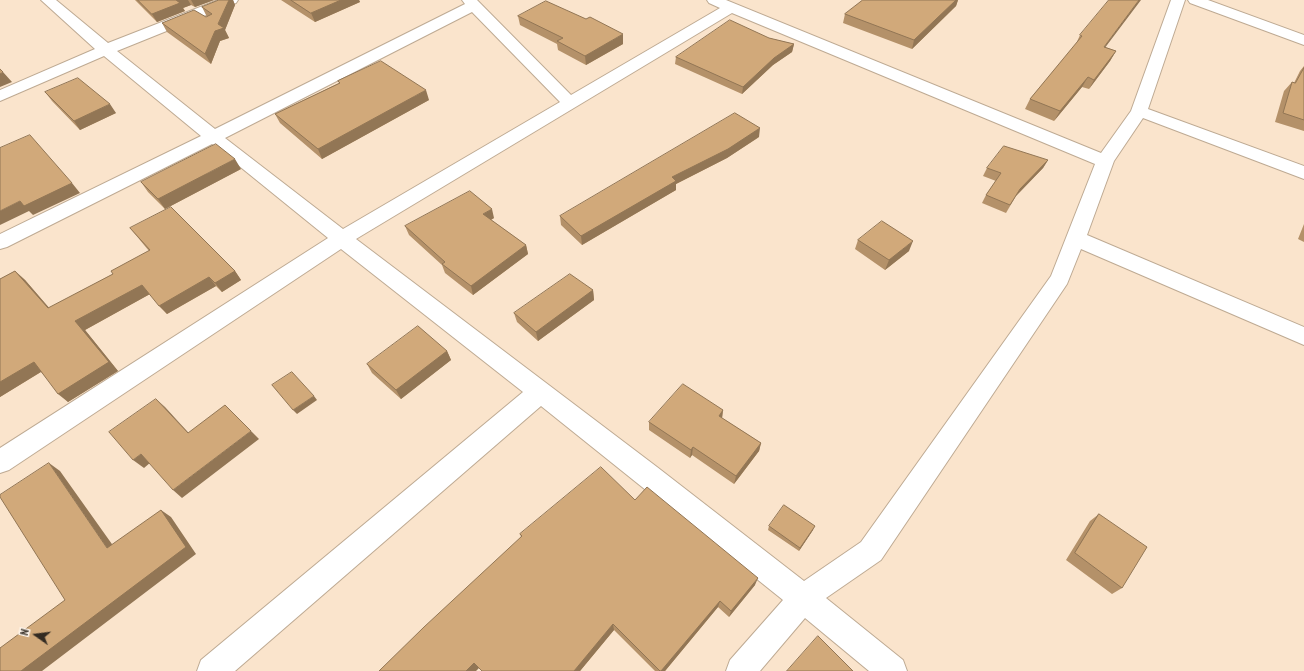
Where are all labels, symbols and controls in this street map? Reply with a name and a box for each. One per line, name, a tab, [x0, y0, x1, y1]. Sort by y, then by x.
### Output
north arrow	[16, 615, 56, 655]
text: N	[17, 628, 32, 637]

